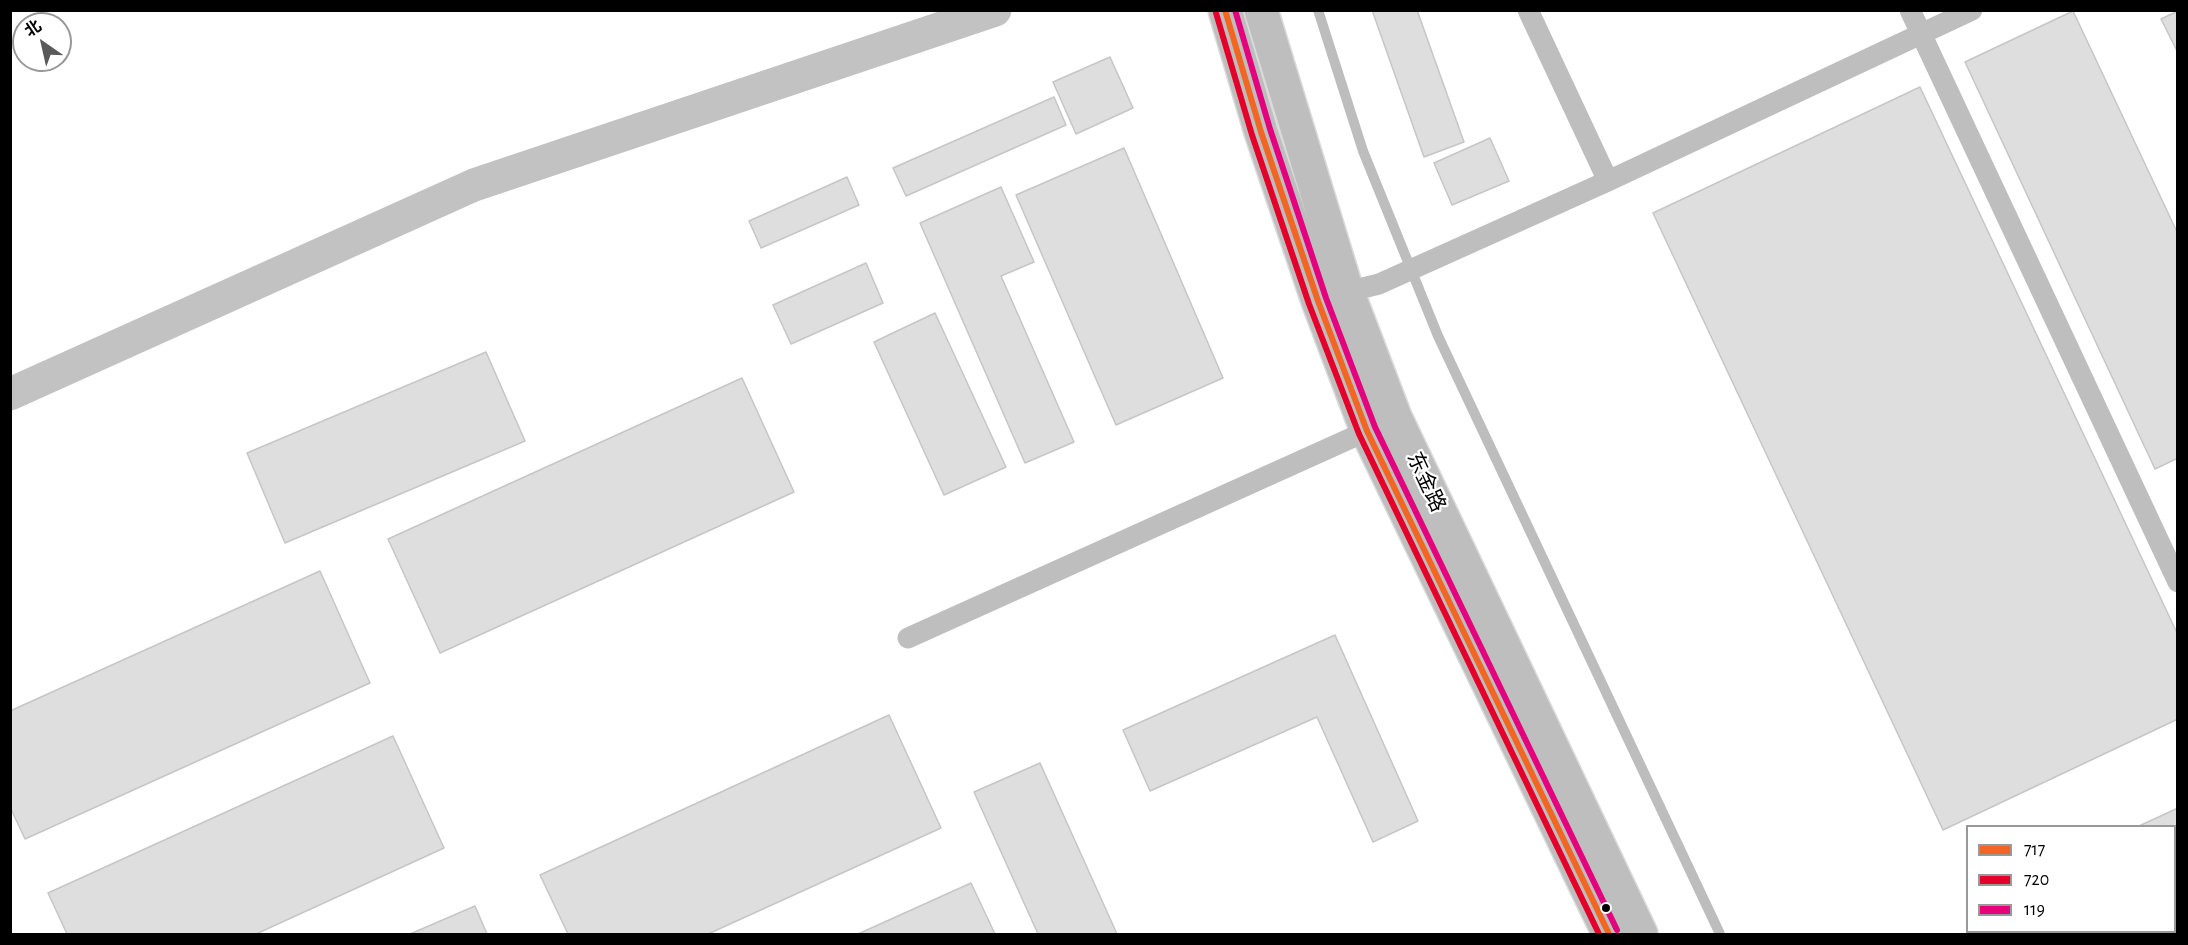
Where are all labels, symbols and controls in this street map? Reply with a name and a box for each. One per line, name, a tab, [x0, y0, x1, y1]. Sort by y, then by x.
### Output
north arrow	[12, 12, 72, 72]
text: 北	[22, 18, 44, 40]
street label: 东金路	[1401, 448, 1451, 516]
legend	[1966, 825, 2176, 933]
text: 717	[2024, 841, 2045, 859]
text: 720	[2024, 871, 2049, 889]
text: 119	[2024, 901, 2045, 919]
unlabelled marker	[1600, 902, 1612, 914]

